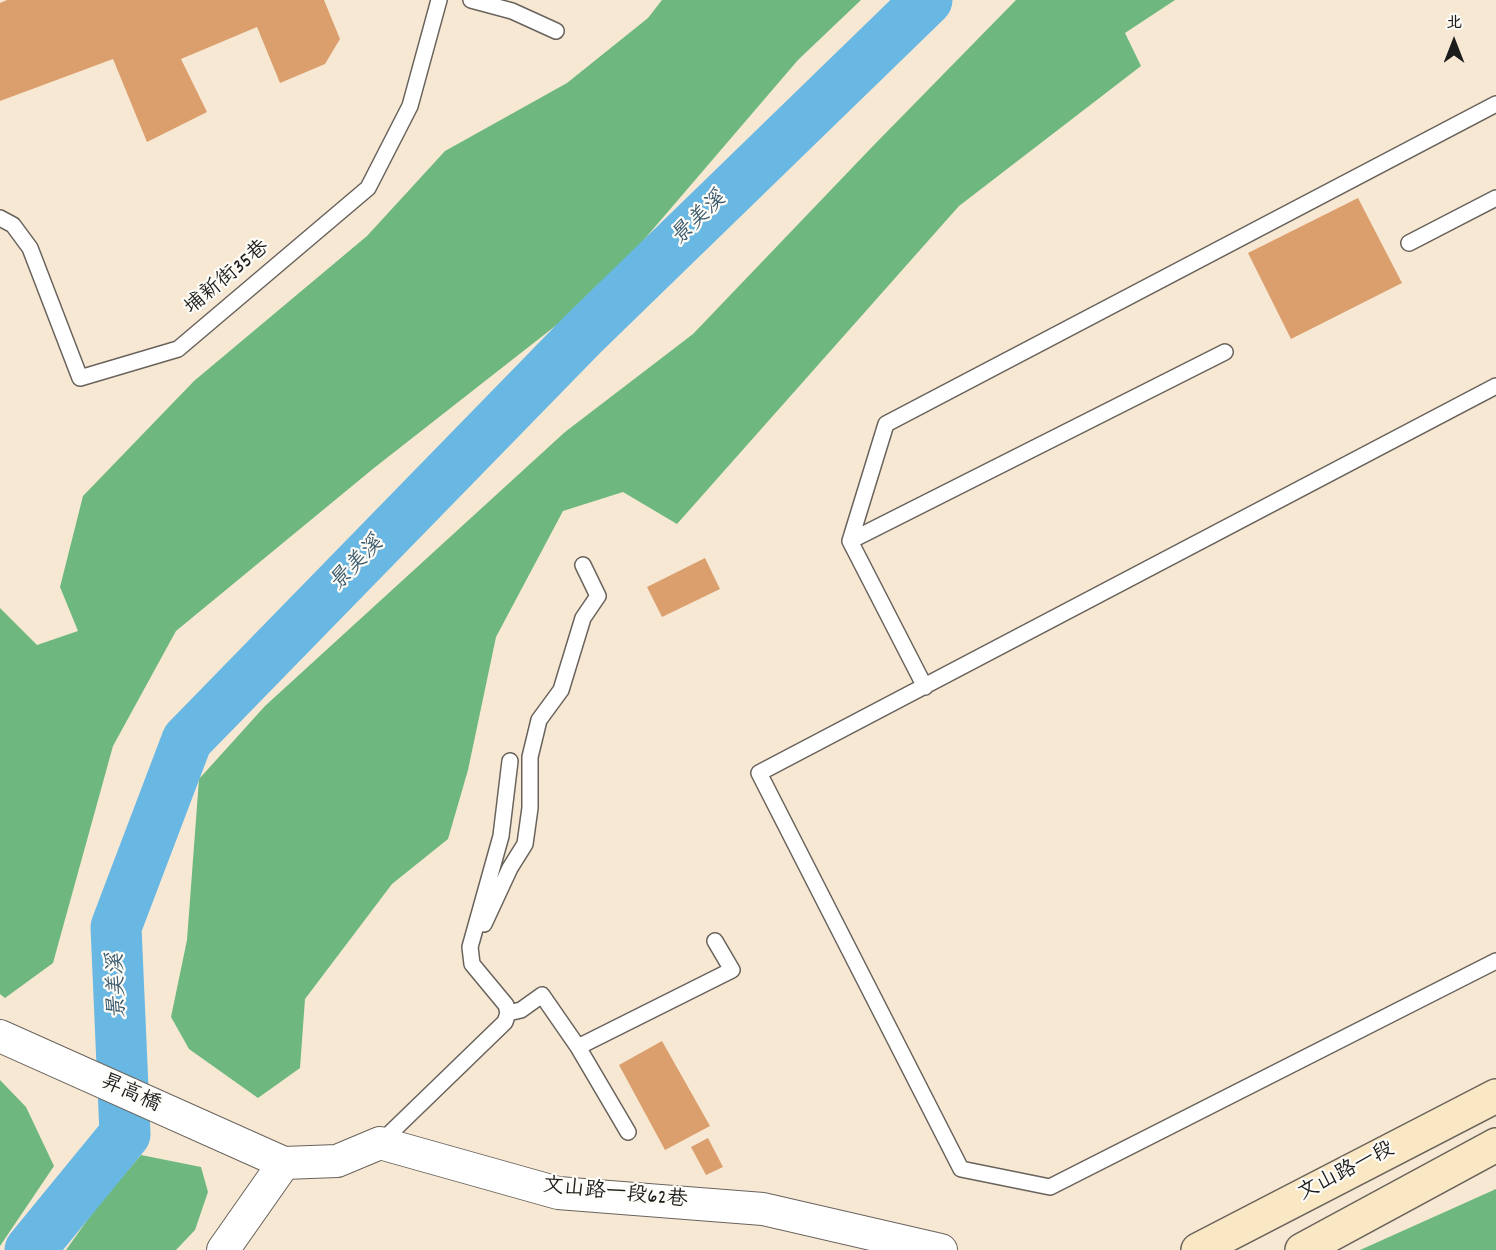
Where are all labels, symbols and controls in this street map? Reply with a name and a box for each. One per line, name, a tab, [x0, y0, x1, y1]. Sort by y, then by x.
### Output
north arrow	[1424, 12, 1484, 72]
text: 北	[1446, 12, 1462, 35]
water label: 景美溪	[667, 188, 733, 252]
street label: 埔新街35巷	[180, 236, 276, 322]
water label: 景美溪	[326, 532, 390, 598]
water label: 景美溪	[105, 953, 133, 1019]
street label: 昇高橋	[96, 1071, 164, 1119]
street label: 文山路一段	[1295, 1138, 1399, 1208]
street label: 文山路一段62巷	[541, 1175, 689, 1215]

